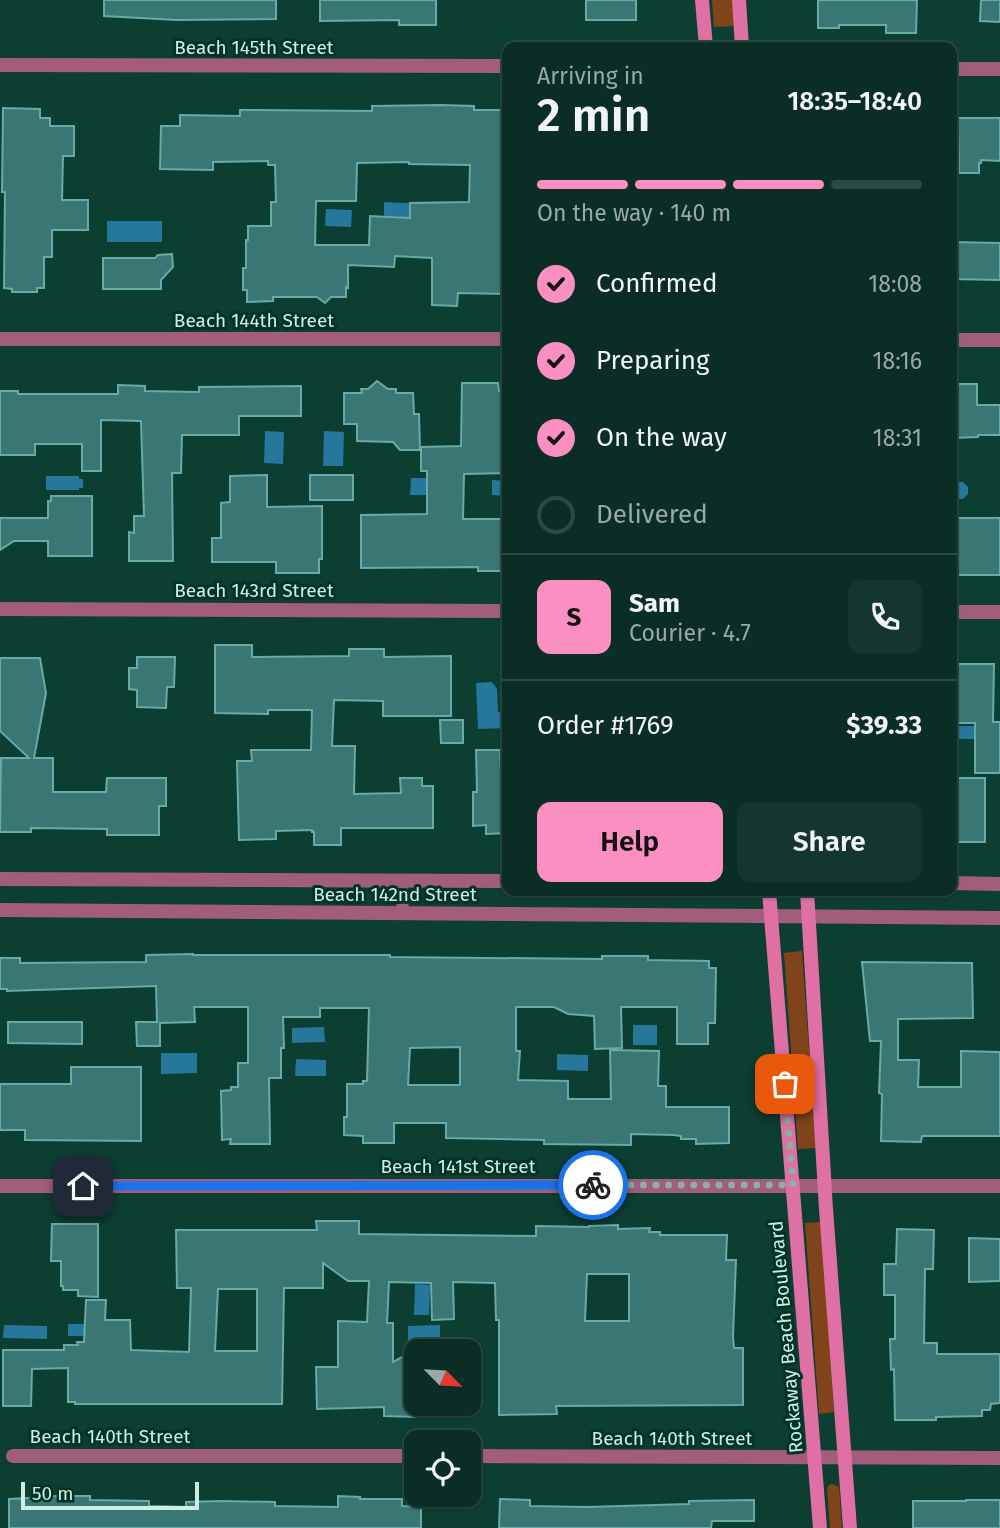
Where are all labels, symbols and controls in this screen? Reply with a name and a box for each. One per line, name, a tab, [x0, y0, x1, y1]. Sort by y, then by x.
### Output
street label: Beach 145th Street	[174, 36, 334, 59]
text: Arriving in	[537, 62, 644, 90]
text: 18:35–18:40	[787, 86, 922, 117]
text: 2 min	[537, 88, 650, 143]
text: On the way · 140 m	[537, 199, 731, 227]
icon: check	[537, 265, 575, 303]
text: Confirmed	[596, 268, 717, 299]
text: 18:08	[868, 270, 922, 298]
street label: Beach 144th Street	[174, 309, 334, 332]
icon: check	[537, 342, 575, 380]
text: Preparing	[596, 345, 709, 376]
text: 18:16	[873, 347, 922, 375]
icon: check	[537, 419, 575, 457]
text: On the way	[596, 422, 727, 453]
text: 18:31	[873, 424, 922, 452]
text: Delivered	[596, 499, 708, 530]
street label: Beach 143rd Street	[174, 579, 334, 602]
button: phone	[848, 580, 922, 654]
text: Sam	[629, 588, 680, 619]
text: S	[567, 602, 581, 633]
text: Courier · 4.7	[629, 619, 751, 647]
text: Order #1769	[537, 710, 674, 741]
text: $39.33	[846, 710, 922, 741]
button: Help	[537, 802, 723, 882]
button: Share	[737, 802, 922, 882]
street label: Beach 142nd Street	[313, 883, 477, 906]
pin	[755, 1054, 815, 1114]
icon: bag	[766, 1065, 804, 1103]
courier	[558, 1150, 628, 1220]
street label: Beach 141st Street	[380, 1155, 536, 1178]
pin	[53, 1156, 113, 1216]
icon: bike	[574, 1166, 612, 1204]
icon: home	[64, 1167, 102, 1205]
street label: Rockaway Beach Boulevard	[764, 1220, 808, 1454]
north arrow	[404, 1339, 481, 1416]
map controls	[404, 1339, 481, 1507]
street label: Beach 140th Street	[30, 1425, 191, 1448]
street label: Beach 140th Street	[592, 1427, 753, 1450]
button: locate	[404, 1430, 481, 1507]
scale bar	[21, 1479, 200, 1511]
text: 50 m	[32, 1482, 73, 1505]

